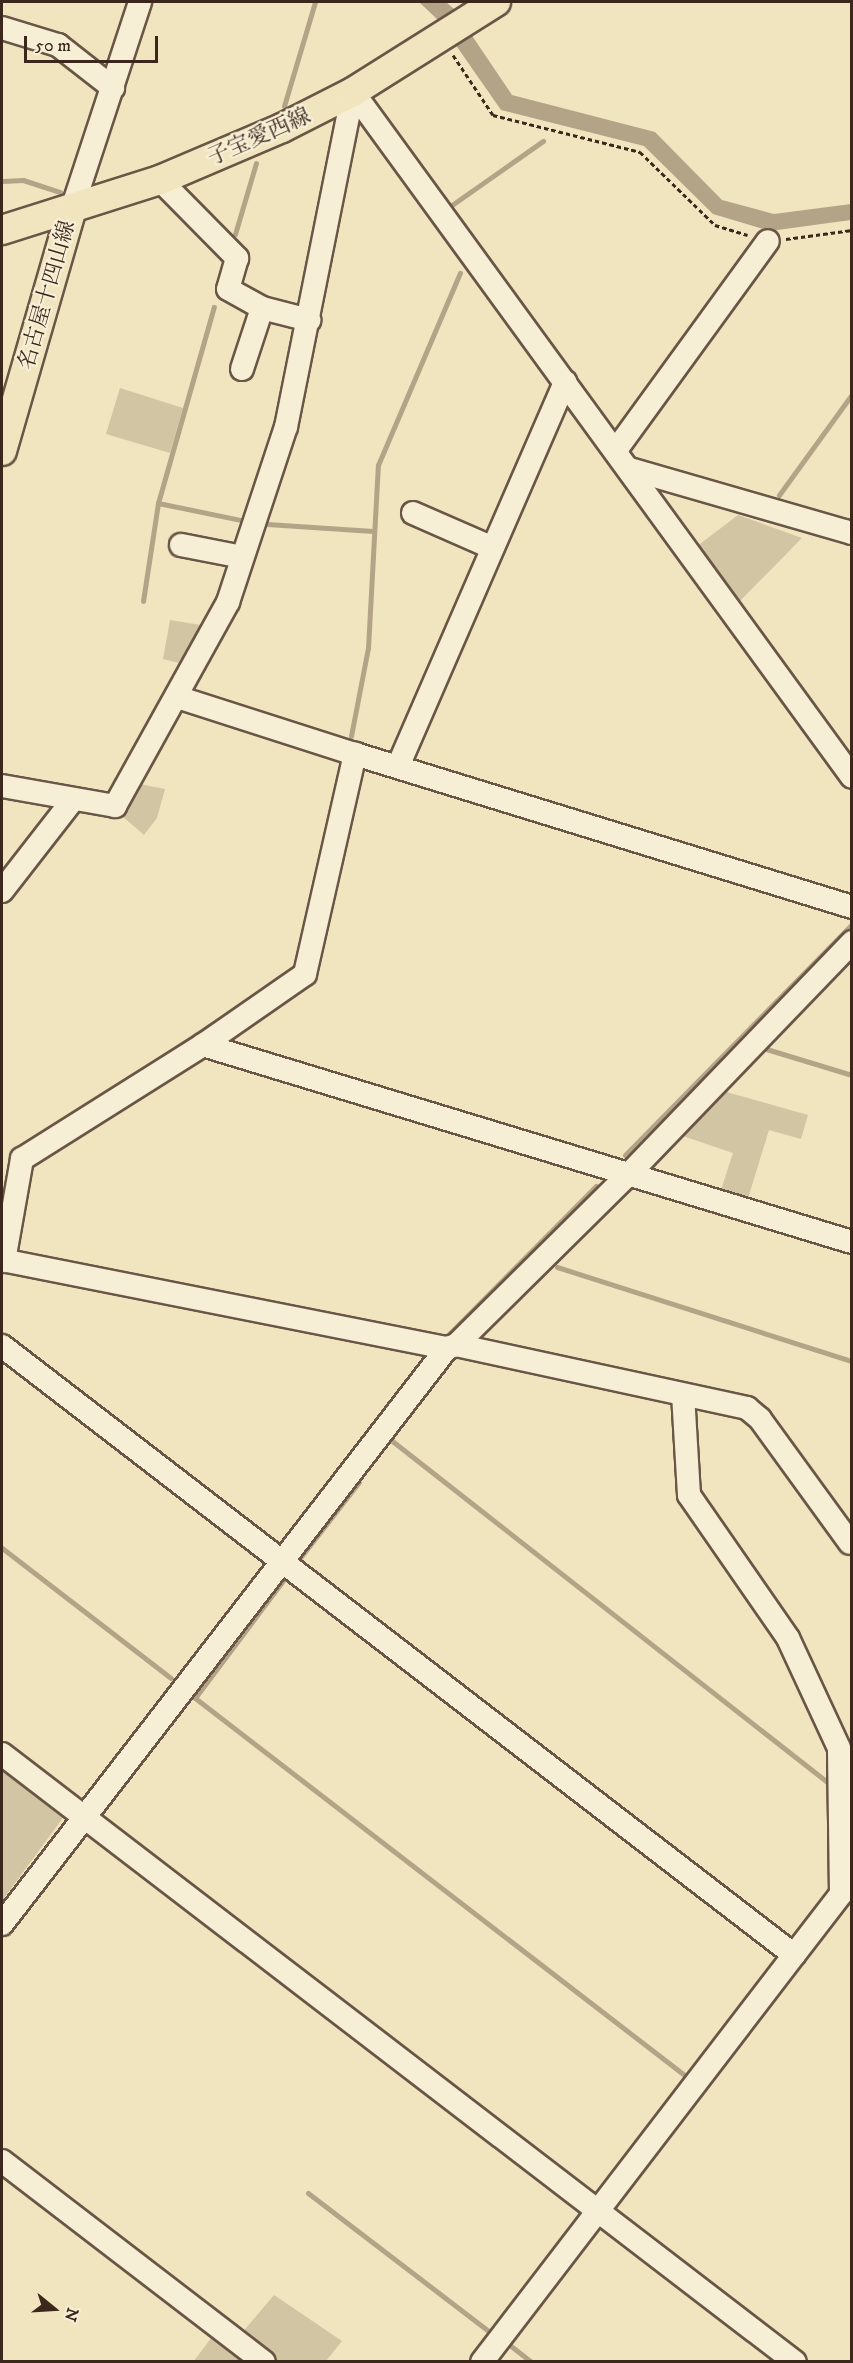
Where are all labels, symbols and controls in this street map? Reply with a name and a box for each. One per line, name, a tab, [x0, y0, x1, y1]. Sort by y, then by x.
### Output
scale bar	[27, 24, 160, 62]
text: 50 m	[35, 35, 71, 57]
street label: 子宝愛西線	[203, 103, 315, 171]
street label: 名古屋十四山線	[13, 217, 81, 373]
north arrow	[24, 2279, 84, 2339]
text: N	[60, 2305, 83, 2324]

